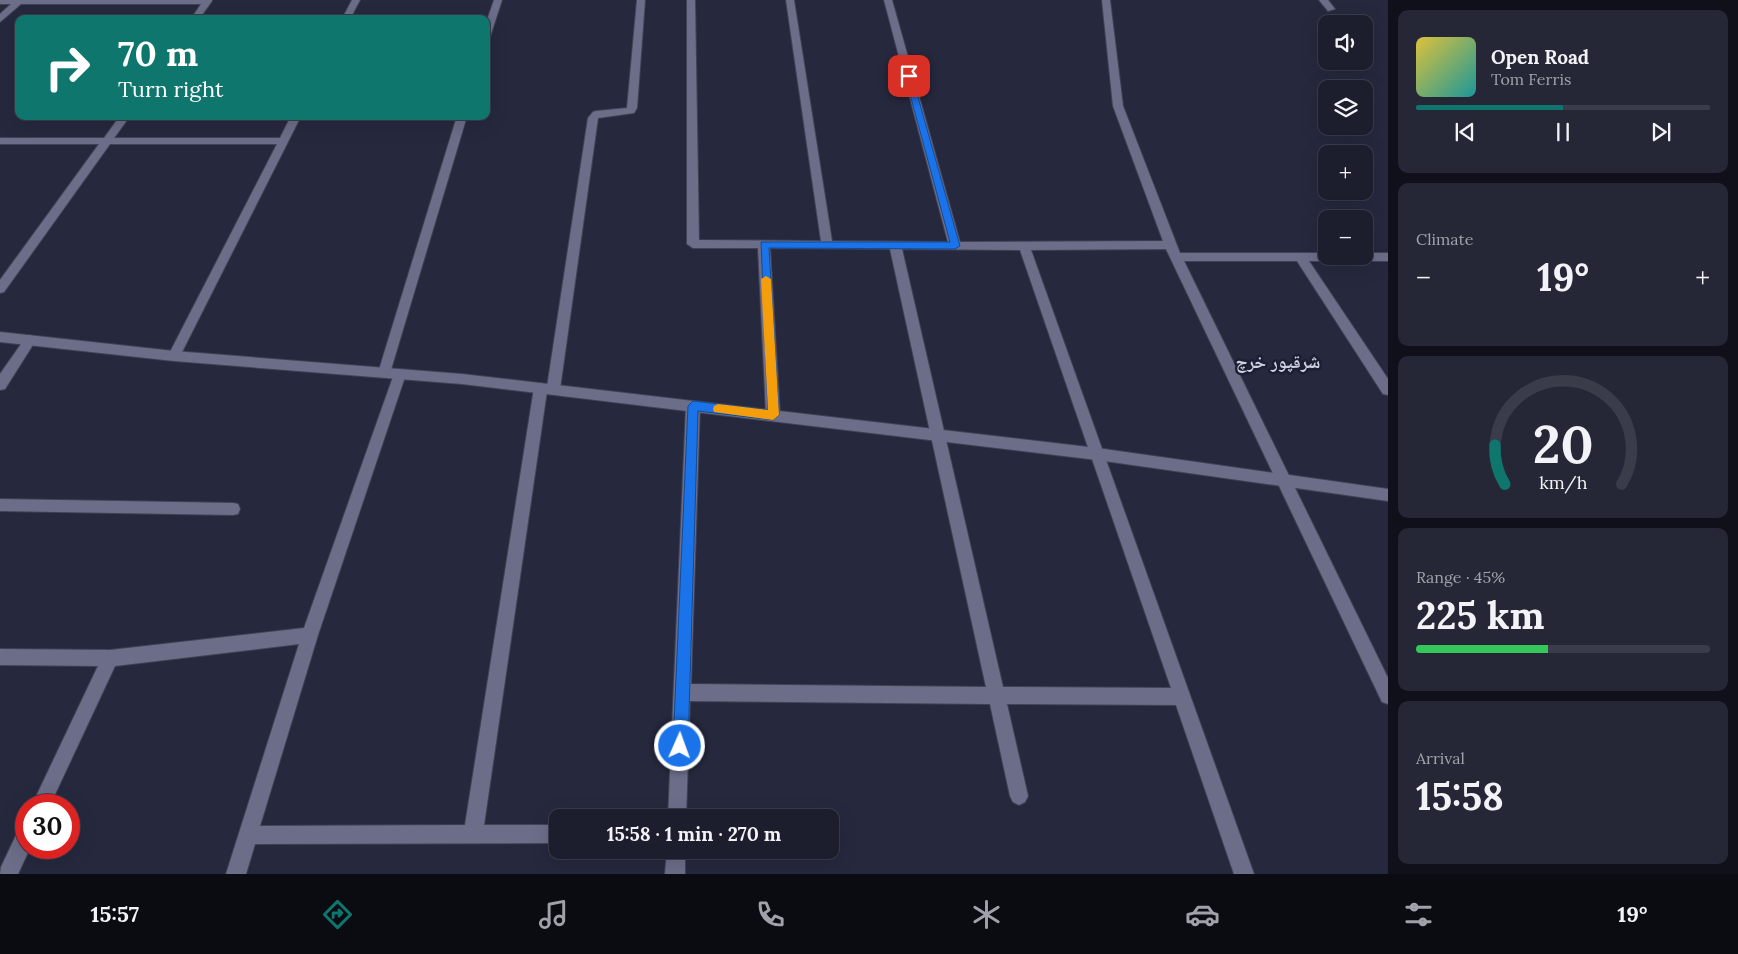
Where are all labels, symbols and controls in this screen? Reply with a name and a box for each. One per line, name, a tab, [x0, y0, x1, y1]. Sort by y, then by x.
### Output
map controls	[1318, 15, 1373, 265]
button: sound	[1318, 15, 1373, 70]
text: 70 m	[118, 31, 198, 76]
icon: right	[35, 35, 100, 100]
text: Open Road	[1491, 45, 1589, 69]
pin	[888, 55, 930, 97]
icon: arrive	[895, 62, 923, 90]
text: Tom Ferris	[1491, 69, 1571, 89]
text: Turn right	[118, 75, 223, 103]
button: layers	[1318, 80, 1373, 135]
icon: previous	[1451, 118, 1479, 146]
icon: pause	[1549, 118, 1577, 146]
icon: next	[1647, 118, 1675, 146]
button: +	[1318, 145, 1373, 200]
button: −	[1318, 210, 1373, 265]
text: Climate	[1416, 229, 1473, 249]
text: 19°	[1537, 253, 1589, 301]
text: −	[1416, 260, 1431, 296]
text: +	[1695, 260, 1710, 296]
district label: شرقپور خرچ	[1236, 350, 1320, 373]
text: 20	[1533, 411, 1593, 477]
text: km/h	[1539, 471, 1587, 494]
text: Range · 45%	[1416, 567, 1505, 587]
text: 225 km	[1416, 591, 1545, 639]
position arrow	[653, 719, 705, 771]
text: Arrival	[1416, 748, 1465, 768]
text: 15:58	[1416, 772, 1504, 820]
speed limit sign: 30	[15, 794, 80, 859]
text: 15:58 · 1 min · 270 m	[607, 822, 781, 846]
icon: directions	[320, 897, 355, 932]
icon: music	[536, 897, 571, 932]
icon: phone	[753, 897, 788, 932]
icon: climate	[969, 897, 1004, 932]
icon: car	[1185, 897, 1220, 932]
icon: filters	[1401, 897, 1436, 932]
text: 15:57	[91, 900, 139, 928]
text: 19°	[1617, 900, 1647, 928]

